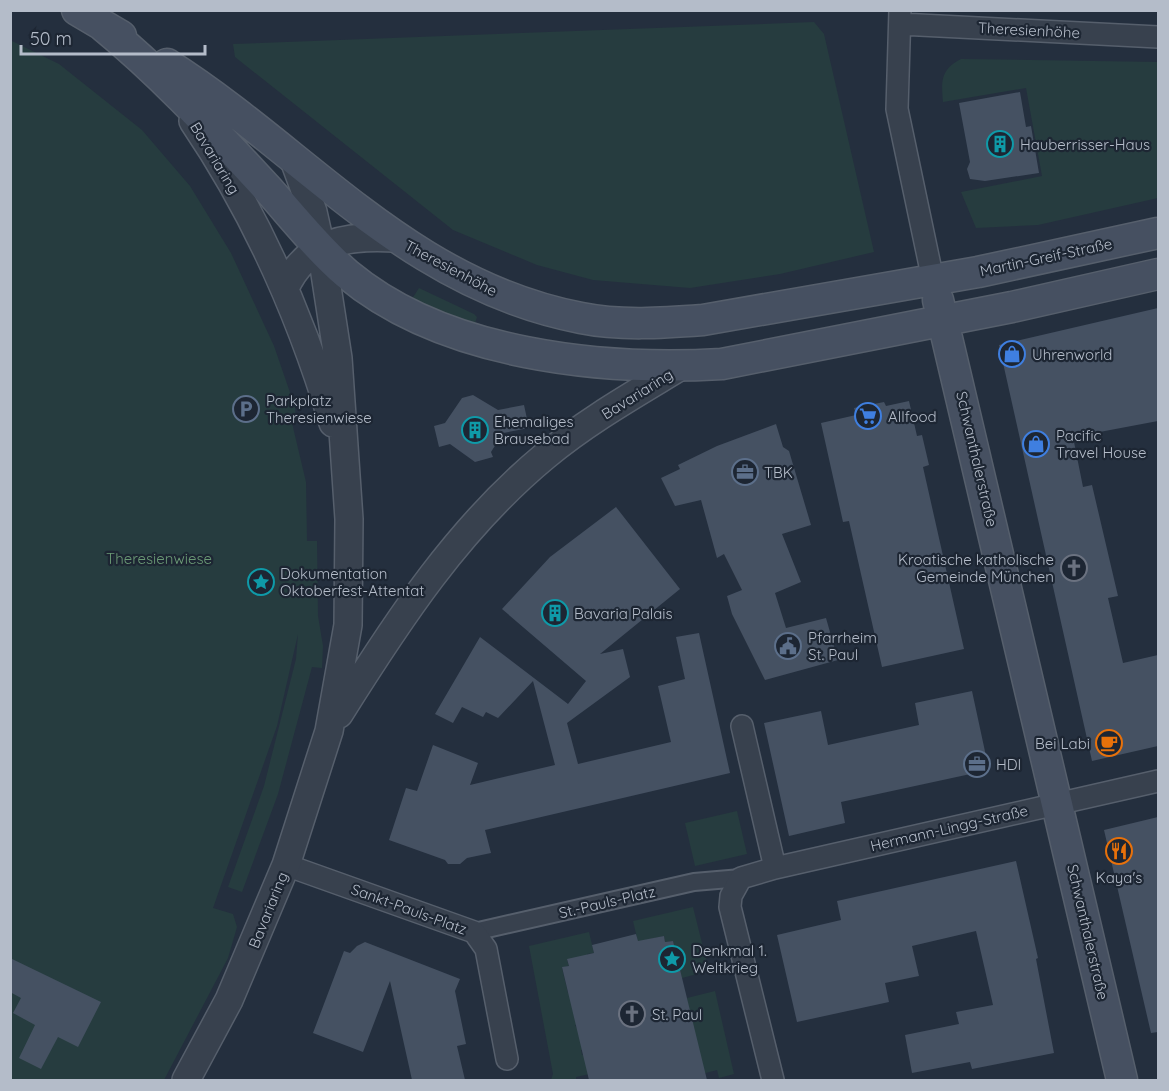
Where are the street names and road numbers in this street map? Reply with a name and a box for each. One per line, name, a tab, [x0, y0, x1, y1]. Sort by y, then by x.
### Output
street label: Theresienhöhe	[978, 18, 1080, 42]
street label: Bavariaring	[186, 118, 244, 198]
street label: Martin-Greif-Straße	[978, 234, 1114, 280]
street label: Theresienhöhe	[402, 236, 500, 300]
street label: Bavariaring	[598, 365, 676, 423]
street label: Schwanthalerstraße	[952, 389, 1002, 529]
street label: Hermann-Lingg-Straße	[868, 801, 1030, 855]
street label: Schwanthalerstraße	[1063, 862, 1113, 1002]
street label: Bavariaring	[244, 869, 292, 951]
street label: Sankt-Pauls-Platz	[349, 879, 469, 939]
street label: St.-Pauls-Platz	[557, 882, 657, 922]

